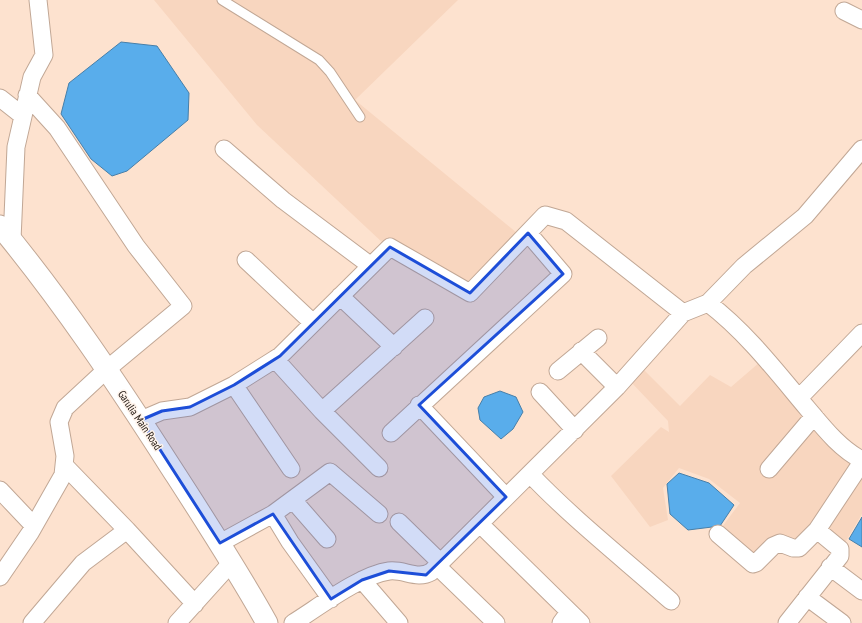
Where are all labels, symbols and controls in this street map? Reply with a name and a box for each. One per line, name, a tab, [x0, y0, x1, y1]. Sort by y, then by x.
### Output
street label: Garulia Main Road	[115, 387, 165, 453]

